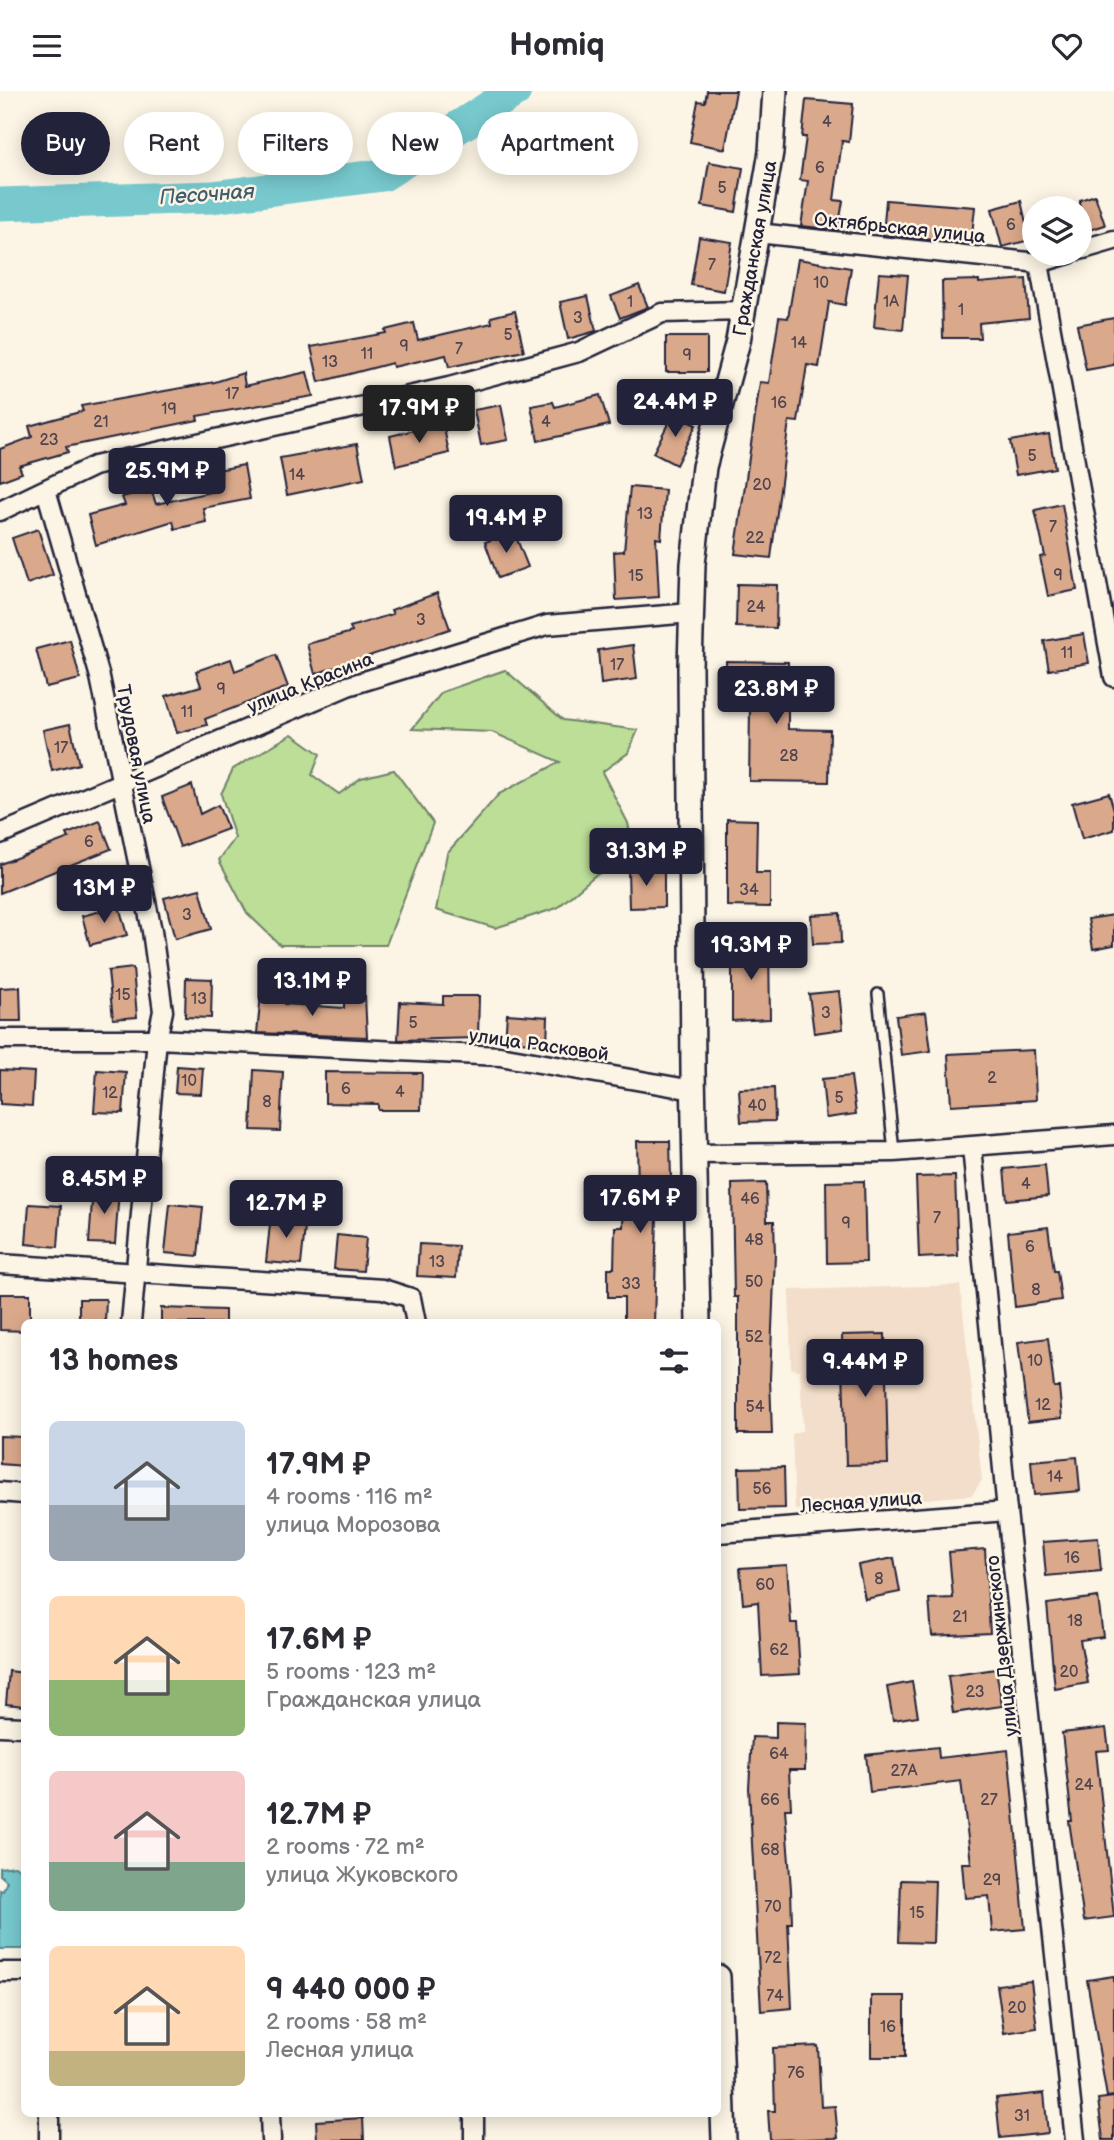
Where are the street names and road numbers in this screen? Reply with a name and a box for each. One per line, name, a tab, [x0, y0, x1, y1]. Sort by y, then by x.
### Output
street label: Гражданская улица	[729, 159, 782, 338]
street label: Октябрьская улица	[813, 208, 987, 249]
street label: улица Красина	[244, 648, 377, 719]
street label: Трудовая улица	[111, 683, 160, 826]
street label: улица Расковой	[468, 1024, 610, 1067]
street label: Лесная улица	[798, 1487, 923, 1518]
street label: улица Дзержинского	[982, 1554, 1023, 1737]

